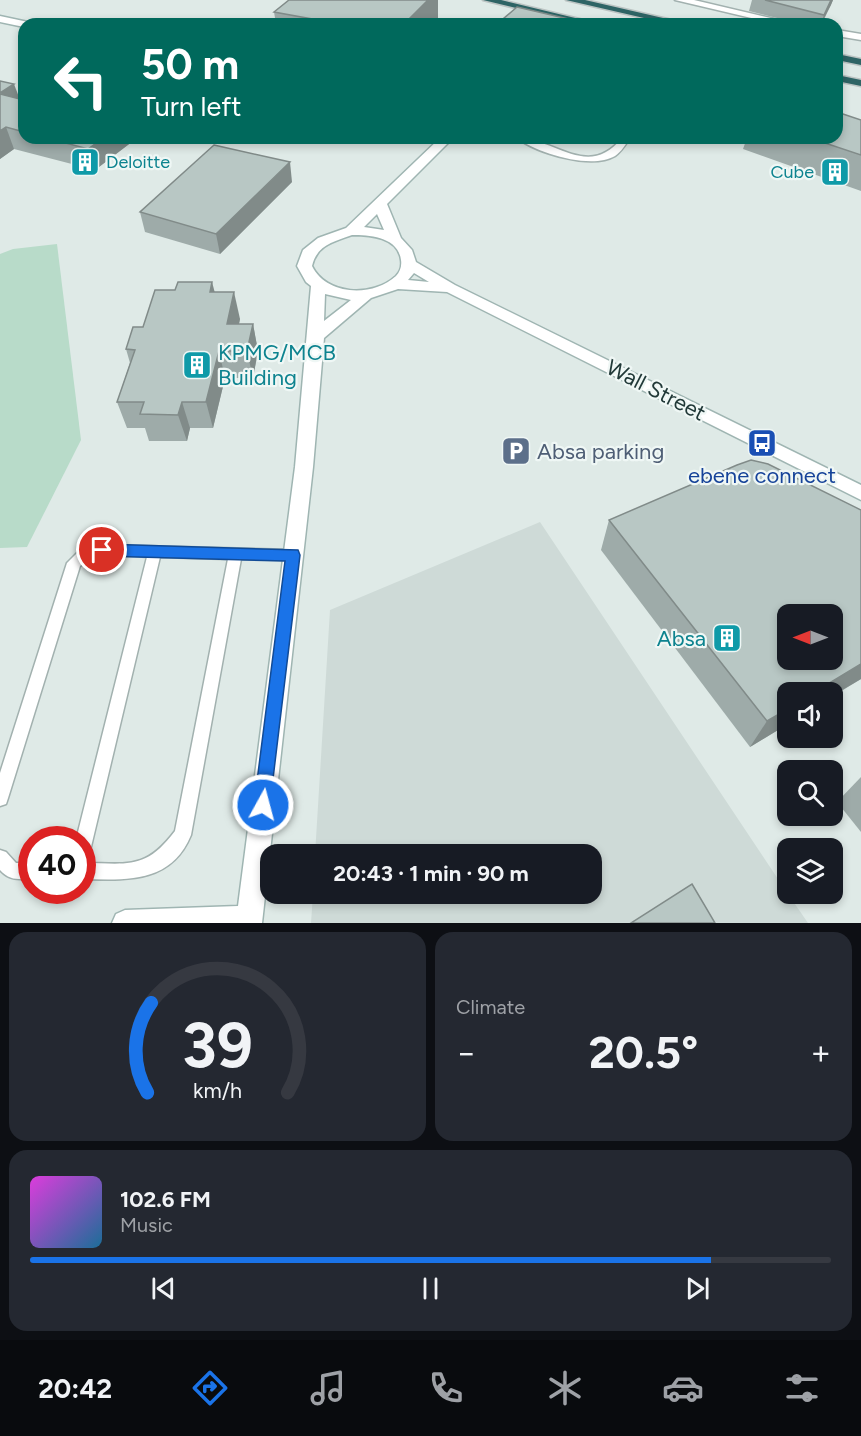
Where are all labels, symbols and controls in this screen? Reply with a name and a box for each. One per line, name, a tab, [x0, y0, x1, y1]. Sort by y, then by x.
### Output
text: 50 m	[141, 39, 239, 90]
icon: left	[42, 42, 120, 120]
text: Turn left	[141, 90, 241, 123]
building icon: Deloitte	[69, 146, 101, 178]
place label: Deloitte	[106, 151, 170, 173]
building icon: Cube	[819, 156, 851, 188]
place label: Cube	[771, 161, 814, 183]
place label: KPMG/MCB Building	[218, 339, 336, 391]
building icon: KPMG/MCB Building	[181, 349, 213, 381]
street label: Wall Street	[602, 353, 710, 427]
bus stop icon: ebene connect	[746, 427, 778, 459]
parking icon: Absa parking	[500, 435, 532, 467]
place label: Absa parking	[537, 438, 664, 465]
place label: ebene connect	[688, 462, 836, 489]
pin	[76, 524, 127, 575]
icon: arrive	[85, 533, 118, 566]
north arrow	[777, 604, 843, 670]
map controls	[777, 604, 843, 904]
building icon: Absa	[711, 622, 743, 654]
place label: Absa	[657, 625, 706, 652]
button: sound	[777, 682, 843, 748]
button: search	[777, 760, 843, 826]
position arrow	[231, 773, 295, 837]
speed limit sign: 40	[18, 826, 96, 904]
button: layers	[777, 838, 843, 904]
text: 20:43 · 1 min · 90 m	[333, 860, 529, 887]
text: Climate	[456, 995, 525, 1019]
text: 39	[182, 1008, 253, 1083]
text: 20.5°	[589, 1025, 698, 1079]
text: −	[456, 1033, 477, 1072]
text: +	[810, 1033, 831, 1072]
text: km/h	[193, 1079, 242, 1104]
text: 102.6 FM	[120, 1186, 211, 1213]
text: Music	[120, 1213, 173, 1237]
icon: previous	[147, 1272, 180, 1305]
icon: pause	[414, 1272, 447, 1305]
icon: next	[681, 1272, 714, 1305]
icon: directions	[189, 1367, 231, 1409]
icon: music	[307, 1367, 349, 1409]
icon: phone	[425, 1367, 467, 1409]
icon: climate	[544, 1367, 586, 1409]
icon: car	[662, 1367, 704, 1409]
icon: filters	[781, 1367, 823, 1409]
text: 20:42	[38, 1372, 112, 1405]

